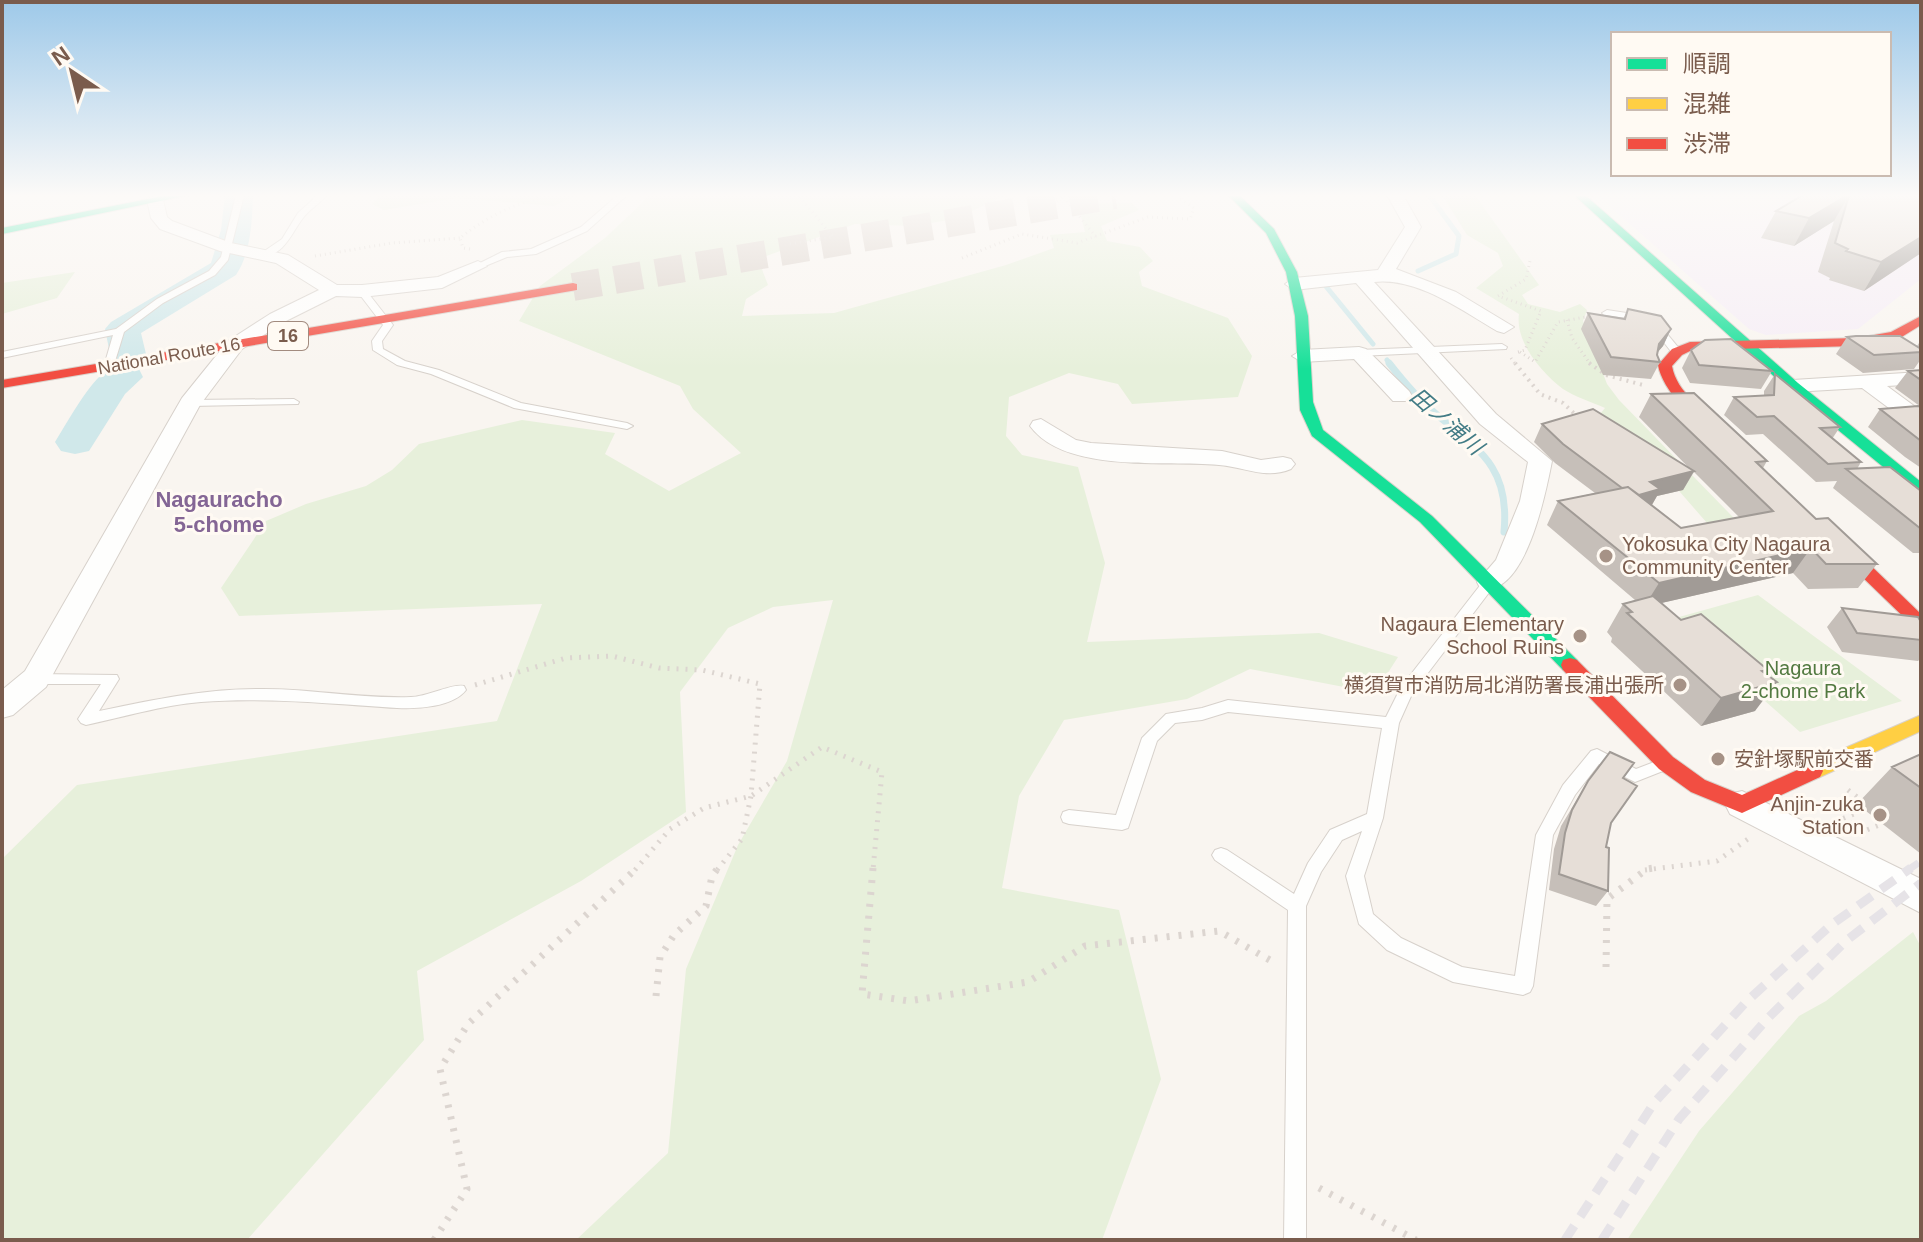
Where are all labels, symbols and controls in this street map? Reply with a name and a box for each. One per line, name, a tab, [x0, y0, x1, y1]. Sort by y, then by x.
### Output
north arrow	[32, 32, 112, 112]
legend	[1611, 32, 1891, 176]
text: N	[47, 41, 74, 71]
text: 順調	[1683, 50, 1731, 77]
text: 混雑	[1683, 90, 1731, 117]
text: 渋滞	[1683, 130, 1731, 157]
road number: 16	[268, 322, 308, 350]
street label: National Route 16	[96, 334, 242, 378]
water label: 田ノ浦川	[1405, 383, 1490, 461]
district label: Nagauracho 5-chome	[155, 487, 283, 537]
place label: Yokosuka City Nagaura Community Center	[1622, 533, 1831, 578]
marker: Yokosuka City Nagaura Community Center	[1597, 547, 1615, 565]
place label: Nagaura Elementary School Ruins	[1381, 613, 1564, 658]
marker: Nagaura Elementary School Ruins	[1571, 627, 1589, 645]
park label: Nagaura 2-chome Park	[1741, 657, 1866, 702]
place label: 横須賀市消防局北消防署長浦出張所	[1344, 674, 1664, 696]
marker: 横須賀市消防局北消防署長浦出張所	[1671, 676, 1689, 694]
place label: 安針塚駅前交番	[1734, 748, 1874, 770]
marker: 安針塚駅前交番	[1709, 750, 1727, 768]
place label: Anjin-zuka Station	[1771, 793, 1865, 838]
marker: Anjin-zuka Station	[1871, 806, 1889, 824]

